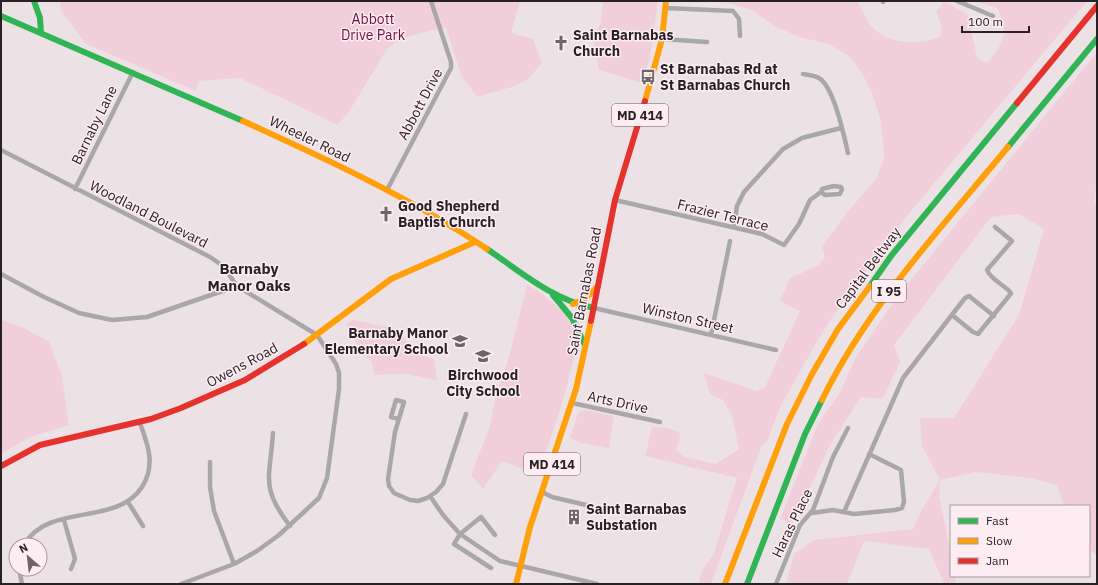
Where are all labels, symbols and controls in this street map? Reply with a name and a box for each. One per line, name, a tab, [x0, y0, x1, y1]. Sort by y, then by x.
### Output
scale bar	[962, 8, 1029, 34]
park label: Abbott Drive Park	[341, 10, 406, 44]
text: 100 m	[968, 14, 1003, 29]
place label: Saint Barnabas Church	[573, 26, 674, 60]
church icon: Saint Barnabas Church	[552, 34, 570, 52]
place label: St Barnabas Rd at St Barnabas Church	[660, 60, 790, 94]
street label: Abbott Drive	[394, 65, 447, 143]
bus stop icon: St Barnabas Rd at St Barnabas Church	[639, 68, 657, 86]
street label: Barnaby Lane	[67, 82, 121, 167]
road number: MD 414	[612, 104, 668, 126]
street label: Wheeler Road	[267, 112, 353, 166]
street label: Woodland Boulevard	[87, 176, 211, 252]
street label: Frazier Terrace	[676, 195, 771, 235]
place label: Good Shepherd Baptist Church	[398, 197, 499, 231]
church icon: Good Shepherd Baptist Church	[377, 205, 395, 223]
street label: Capital Beltway	[831, 224, 905, 312]
street label: Saint Barnabas Road	[563, 225, 605, 357]
district label: Barnaby Manor Oaks	[207, 259, 291, 295]
road number: I 95	[872, 280, 906, 302]
street label: Winston Street	[641, 299, 735, 337]
place label: Barnaby Manor Elementary School	[324, 324, 448, 358]
school or university icon: Barnaby Manor Elementary School	[451, 332, 469, 350]
street label: Owens Road	[203, 339, 281, 391]
school or university icon: Birchwood City School	[474, 347, 492, 365]
place label: Birchwood City School	[446, 366, 520, 400]
street label: Arts Drive	[586, 387, 650, 417]
road number: MD 414	[524, 453, 580, 475]
street label: Haras Place	[768, 485, 817, 560]
place label: Saint Barnabas Substation	[586, 500, 687, 534]
legend	[950, 505, 1090, 577]
building icon: Saint Barnabas Substation	[565, 508, 583, 526]
text: Fast	[986, 513, 1009, 528]
text: Slow	[986, 533, 1012, 548]
north arrow	[8, 537, 48, 577]
text: N	[17, 540, 30, 556]
text: Jam	[986, 553, 1009, 568]

